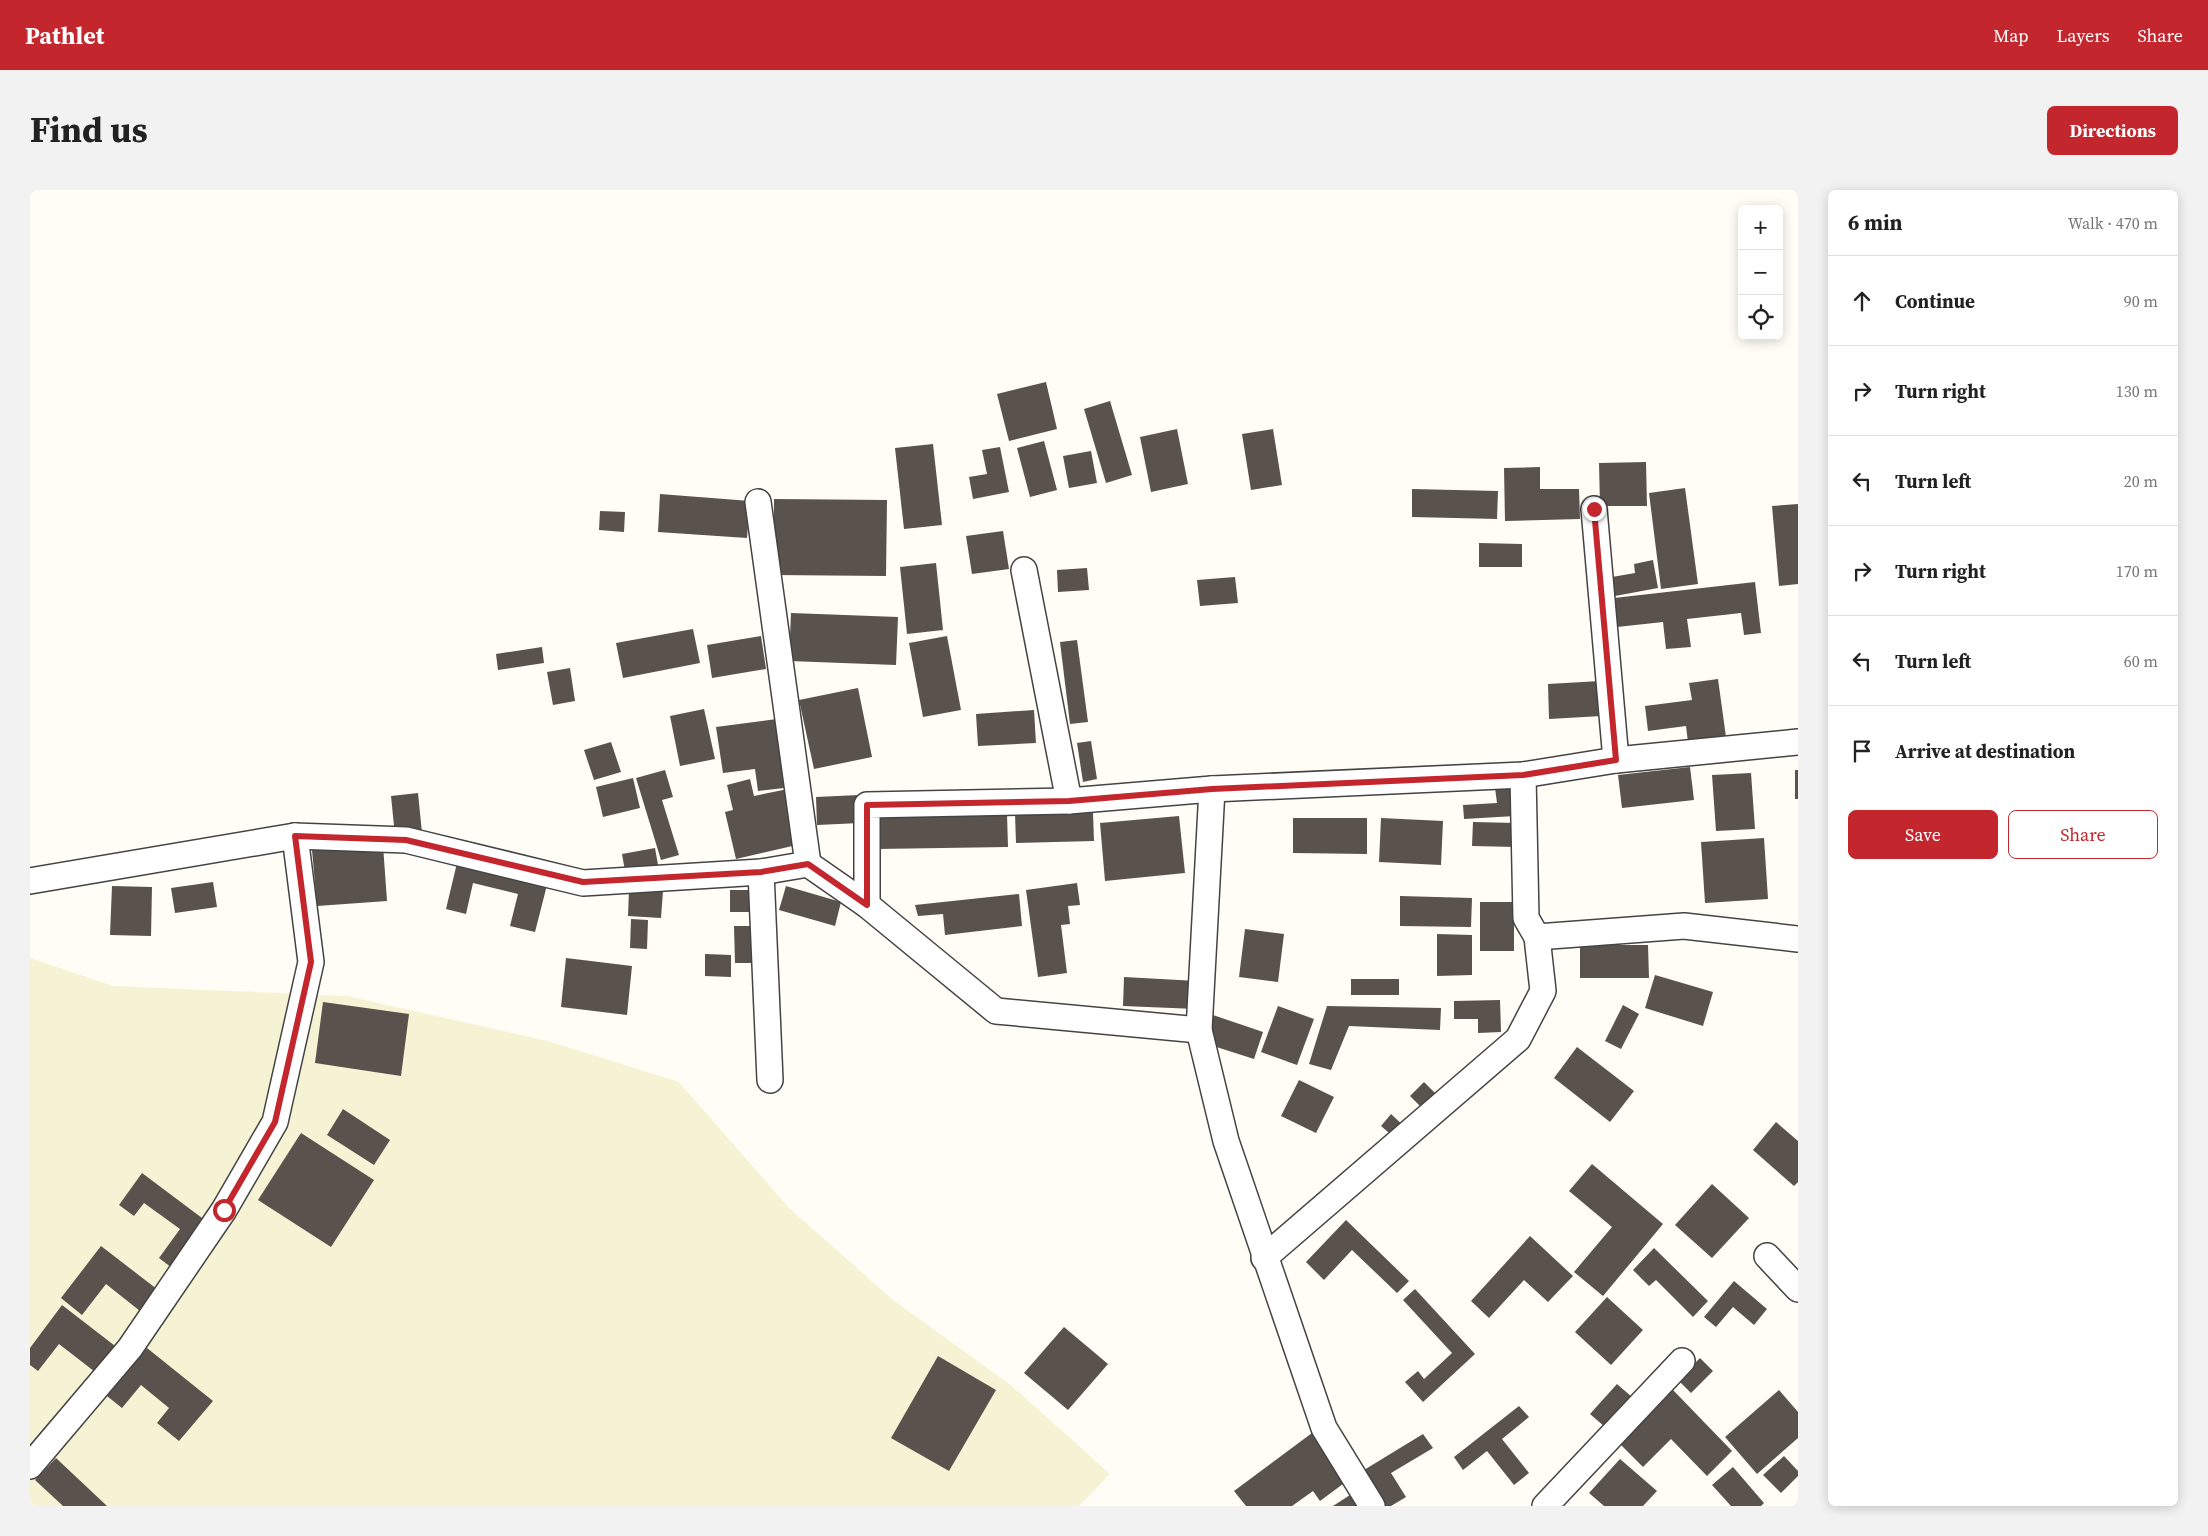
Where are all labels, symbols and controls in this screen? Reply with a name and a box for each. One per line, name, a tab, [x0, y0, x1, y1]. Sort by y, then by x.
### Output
text: Pathlet	[25, 19, 104, 52]
text: Map	[1993, 23, 2028, 48]
text: Layers	[2056, 23, 2109, 48]
text: Share	[2137, 23, 2183, 48]
text: Find us	[30, 106, 148, 154]
button: Directions	[2047, 106, 2178, 155]
map controls	[1738, 205, 1783, 340]
button: +	[1738, 205, 1783, 250]
text: 6 min	[1848, 208, 1903, 237]
text: Walk · 470 m	[2068, 212, 2158, 234]
button: −	[1738, 250, 1783, 295]
icon: ahead	[1848, 287, 1876, 315]
text: Continue	[1895, 288, 1975, 314]
text: 90 m	[2124, 290, 2158, 312]
button: locate	[1738, 295, 1783, 340]
icon: right	[1848, 377, 1876, 405]
text: Turn right	[1895, 378, 1986, 404]
text: 130 m	[2116, 380, 2158, 402]
icon: left	[1848, 467, 1876, 495]
text: Turn left	[1895, 468, 1971, 494]
text: 20 m	[2124, 470, 2158, 492]
route end	[1583, 498, 1606, 521]
icon: right	[1848, 557, 1876, 585]
text: Turn right	[1895, 558, 1986, 584]
text: 170 m	[2116, 560, 2158, 582]
icon: left	[1848, 647, 1876, 675]
text: Turn left	[1895, 648, 1971, 674]
text: 60 m	[2124, 650, 2158, 672]
icon: arrive	[1848, 737, 1876, 765]
text: Arrive at destination	[1895, 738, 2075, 764]
button: Save	[1848, 810, 1998, 859]
button: Share	[2008, 810, 2158, 859]
route start	[213, 1199, 236, 1222]

